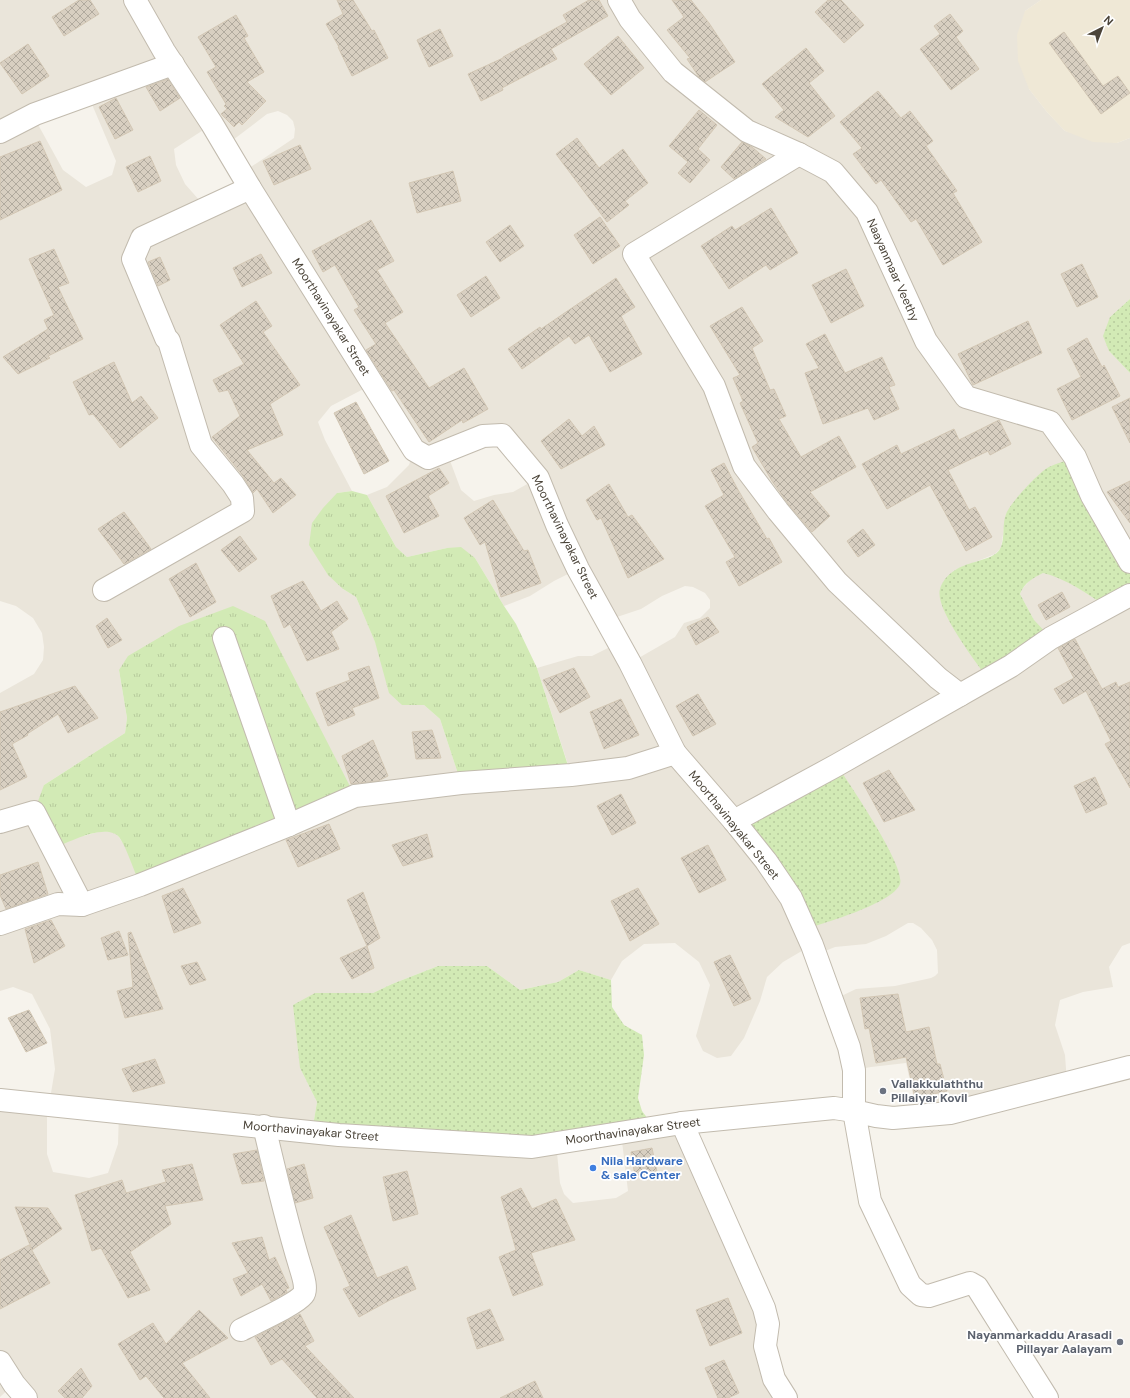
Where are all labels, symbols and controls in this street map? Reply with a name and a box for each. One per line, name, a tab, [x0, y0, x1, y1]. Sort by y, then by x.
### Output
north arrow	[1082, 8, 1122, 48]
text: N	[1101, 13, 1116, 28]
street label: Naayanmaar Veethy	[863, 216, 923, 324]
street label: Moorthavinayakar Street	[288, 255, 374, 379]
street label: Moorthavinayakar Street	[528, 472, 602, 602]
street label: Moorthavinayakar Street	[685, 767, 783, 883]
place label: Vallakkulaththu Pillaiyar Kovil	[891, 1076, 983, 1106]
marker: Vallakkulaththu Pillaiyar Kovil	[878, 1086, 888, 1096]
street label: Moorthavinayakar Street	[564, 1114, 702, 1148]
street label: Moorthavinayakar Street	[243, 1117, 380, 1145]
place label: Nila Hardware & sale Center	[601, 1153, 683, 1183]
marker: Nila Hardware & sale Center	[588, 1163, 598, 1173]
place label: Nayanmarkaddu Arasadi Pillayar Aalayam	[967, 1327, 1112, 1357]
marker: Nayanmarkaddu Arasadi Pillayar Aalayam	[1115, 1337, 1125, 1347]

